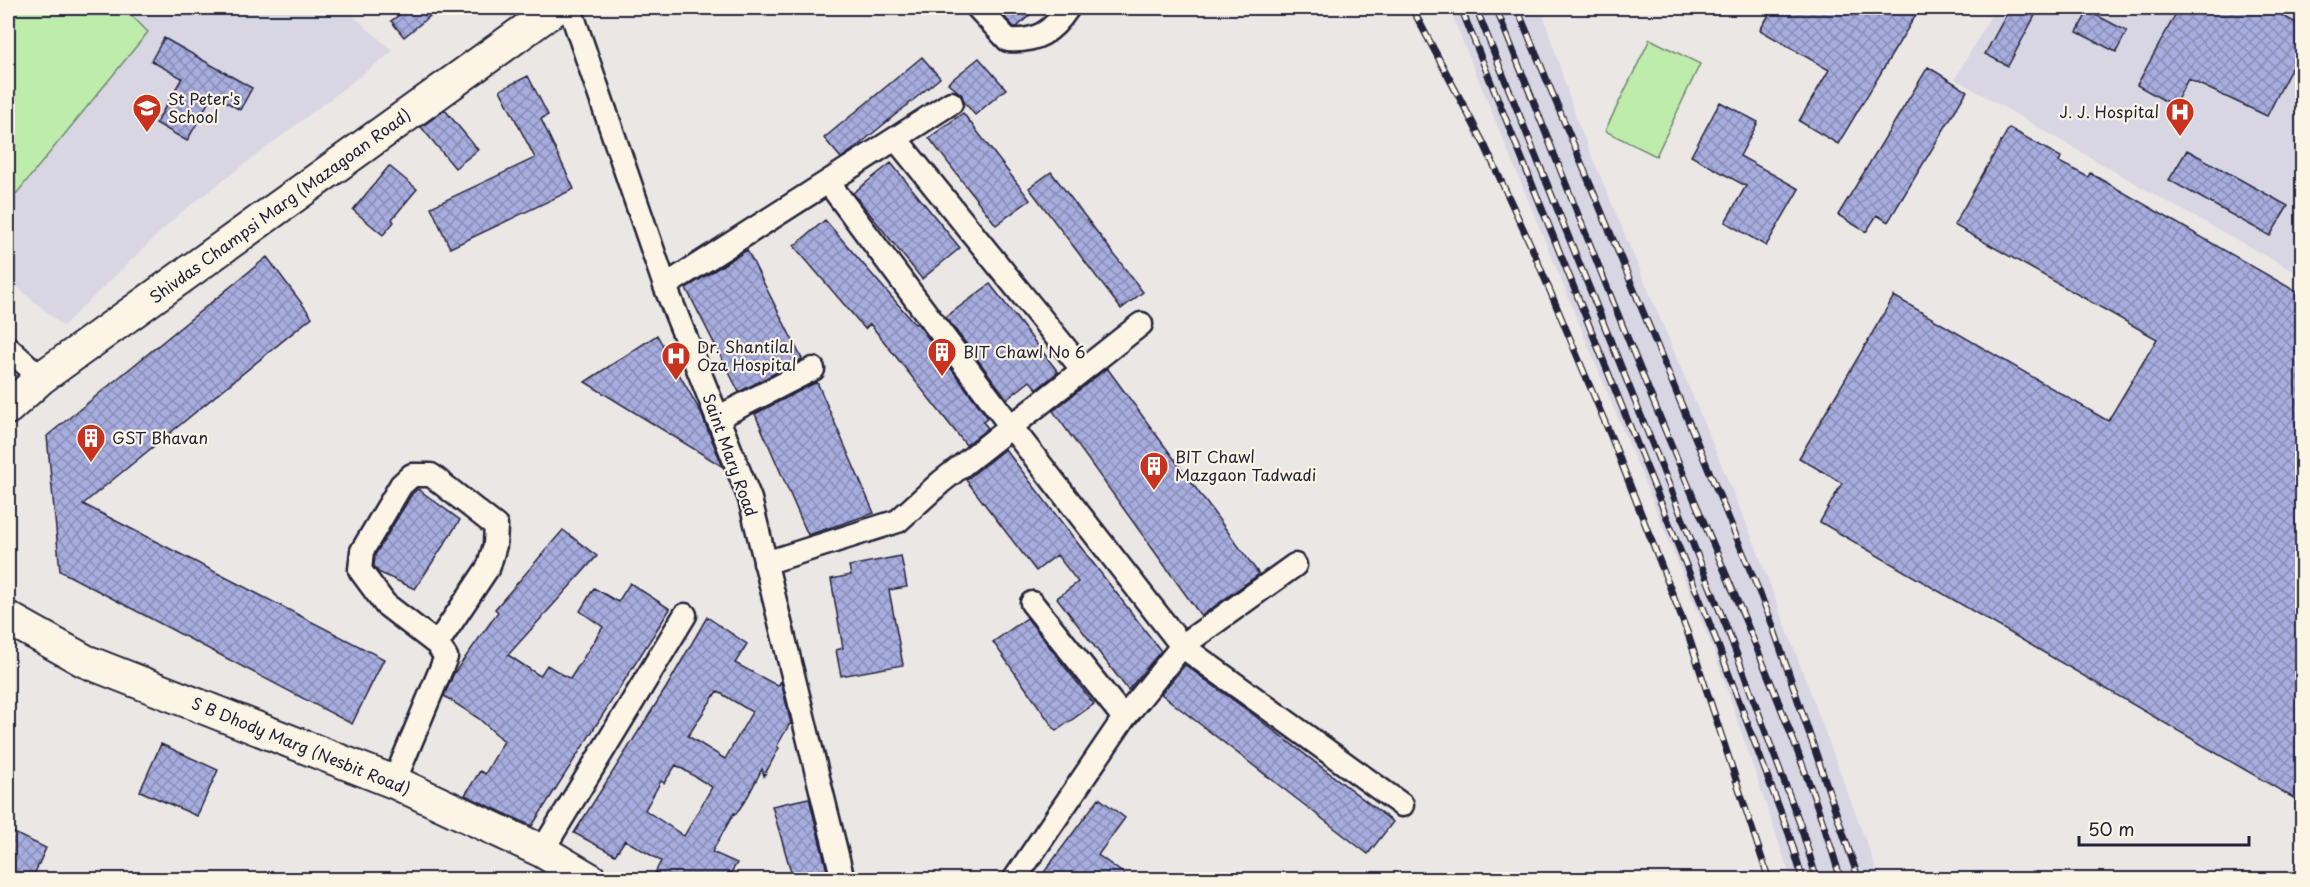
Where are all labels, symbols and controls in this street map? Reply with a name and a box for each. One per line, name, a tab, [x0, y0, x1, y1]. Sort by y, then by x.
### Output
place label: St Peter's School	[168, 86, 240, 128]
school or university icon: St Peter's School	[131, 92, 163, 134]
hospital icon: J. J. Hospital	[2164, 96, 2196, 138]
place label: J. J. Hospital	[2060, 99, 2159, 123]
street label: Shivdas Champsi Marg (Mazagoan Road)	[144, 102, 415, 308]
place label: Dr. Shantilal Oza Hospital	[697, 334, 796, 376]
building icon: BIT Chawl No 6	[926, 336, 958, 378]
place label: BIT Chawl No 6	[963, 339, 1086, 363]
hospital icon: Dr. Shantilal Oza Hospital	[660, 340, 692, 382]
street label: Saint Mary Road	[698, 390, 764, 520]
building icon: GST Bhavan	[75, 422, 107, 464]
place label: GST Bhavan	[112, 425, 208, 449]
place label: BIT Chawl Mazgaon Tadwadi	[1175, 444, 1316, 486]
building icon: BIT Chawl Mazgaon Tadwadi	[1138, 450, 1170, 492]
street label: S B Dhody Marg (Nesbit Road)	[188, 690, 414, 800]
scale bar	[2079, 809, 2248, 847]
text: 50 m	[2088, 815, 2135, 842]

